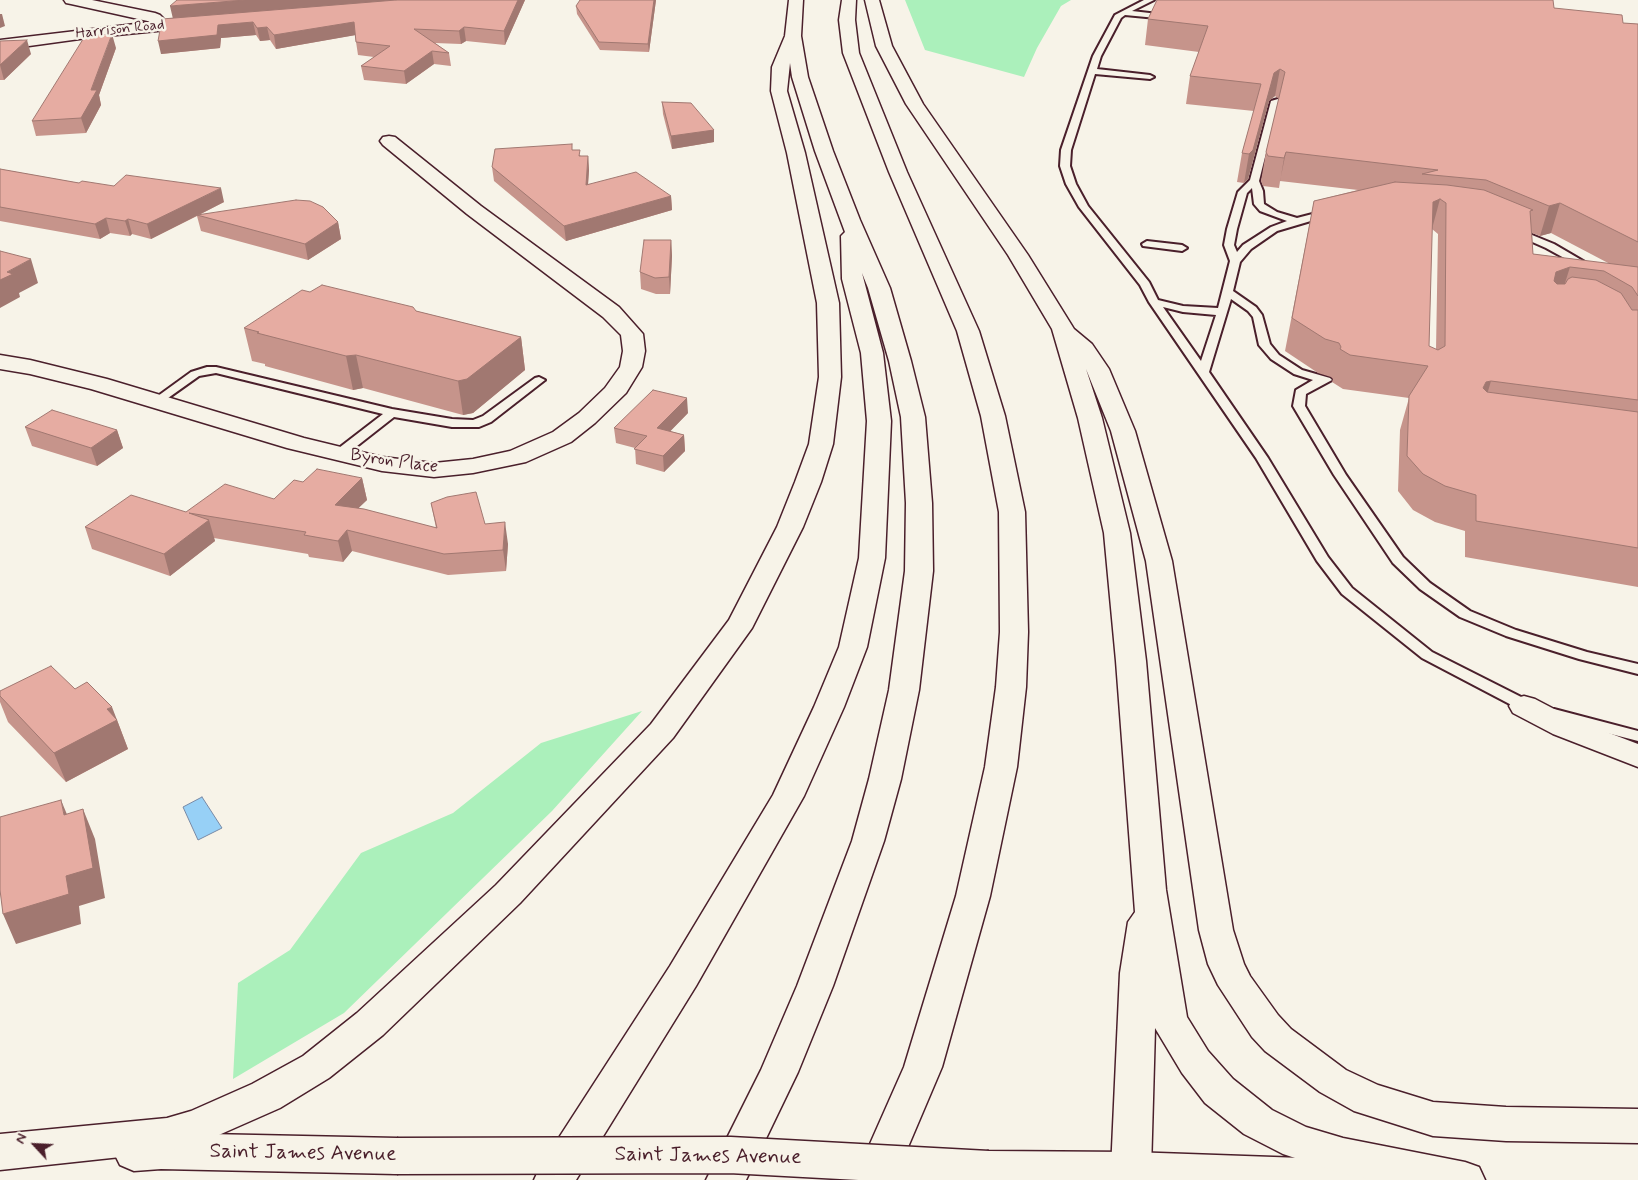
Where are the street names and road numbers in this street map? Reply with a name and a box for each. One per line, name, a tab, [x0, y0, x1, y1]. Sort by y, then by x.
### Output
street label: Harrison Road	[75, 16, 165, 44]
street label: Byron Place	[349, 445, 439, 479]
street label: Saint James Avenue	[209, 1140, 397, 1168]
street label: Saint James Avenue	[614, 1143, 802, 1171]

